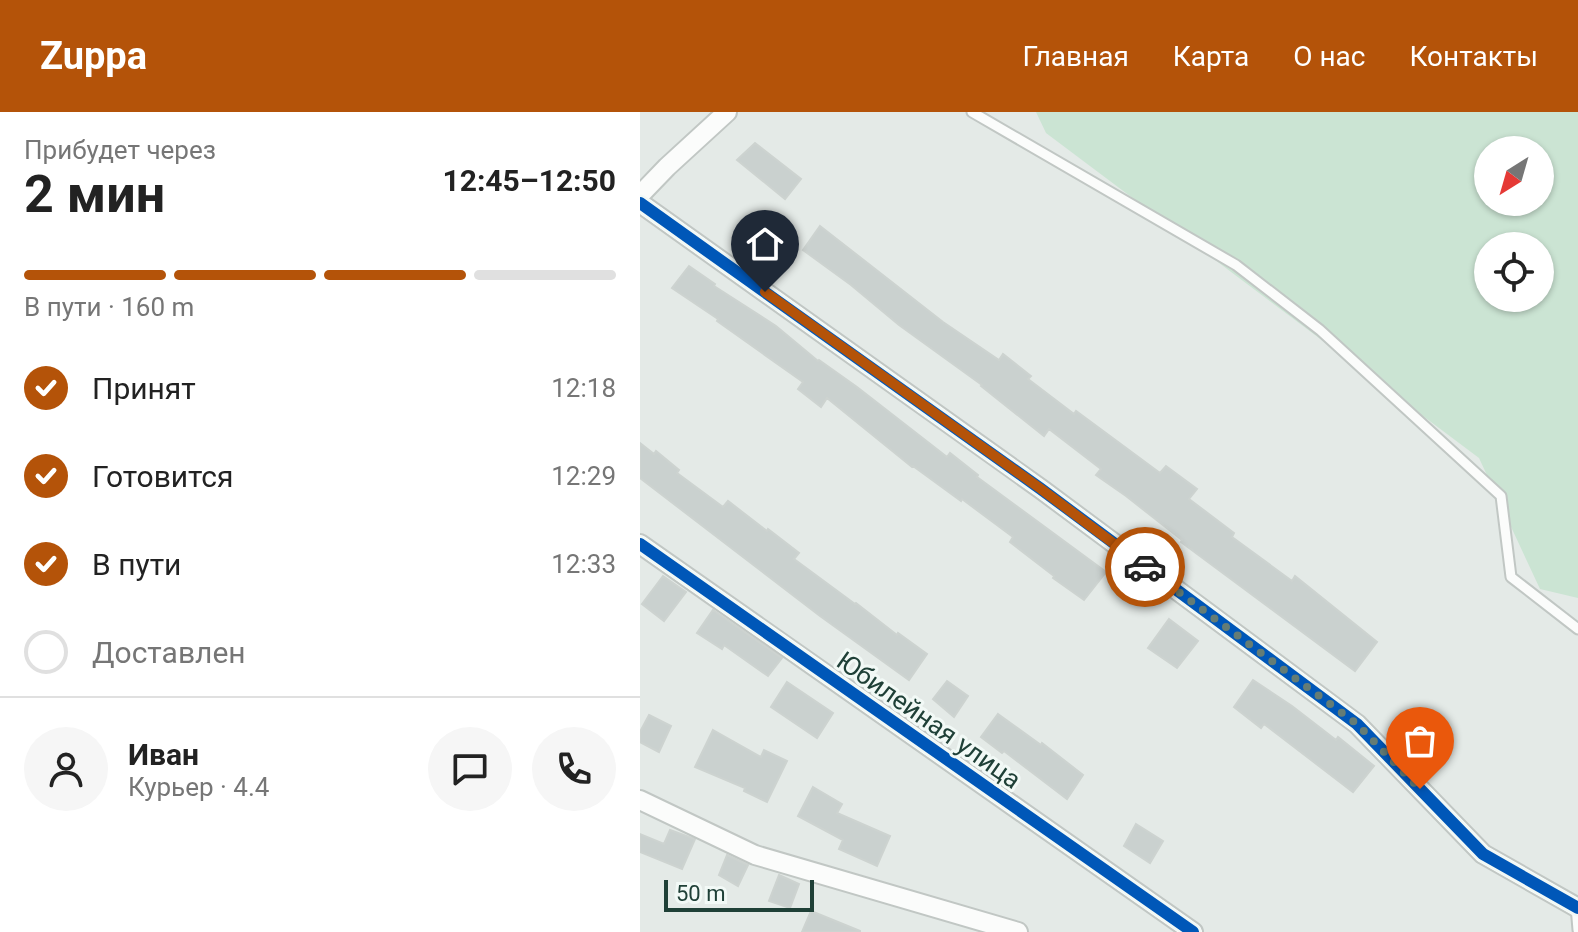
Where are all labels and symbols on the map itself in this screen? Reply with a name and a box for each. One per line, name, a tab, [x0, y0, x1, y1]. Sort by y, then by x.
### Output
north arrow	[1474, 136, 1554, 216]
pin	[731, 210, 799, 292]
courier	[1105, 527, 1185, 607]
street label: Юбилейная улица	[831, 645, 1027, 795]
pin	[1386, 707, 1454, 789]
scale bar	[664, 876, 814, 912]

